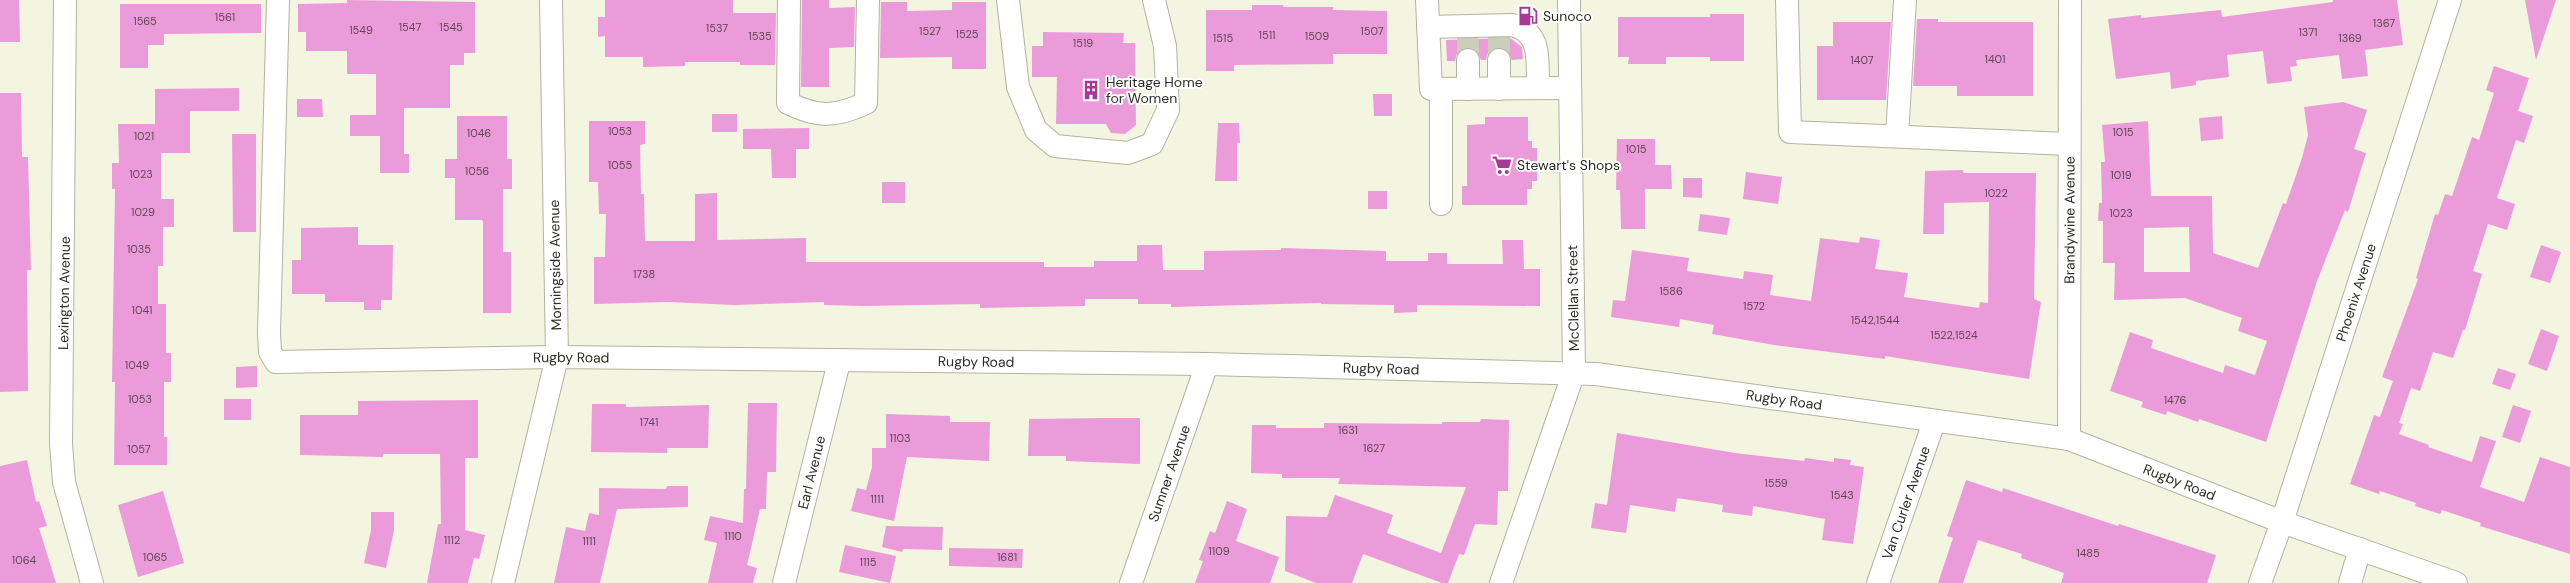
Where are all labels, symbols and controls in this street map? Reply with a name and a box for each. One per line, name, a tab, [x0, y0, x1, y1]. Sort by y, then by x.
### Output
fuel station icon: Sunoco	[1517, 5, 1539, 27]
place label: Sunoco	[1543, 7, 1592, 25]
house number: 1561	[215, 10, 235, 24]
house number: 1565	[133, 14, 157, 28]
house number: 1367	[2373, 16, 2395, 30]
house number: 1547	[399, 20, 421, 34]
house number: 1545	[439, 20, 463, 34]
house number: 1537	[706, 21, 728, 35]
house number: 1549	[349, 23, 373, 37]
house number: 1527	[919, 24, 941, 38]
house number: 1507	[1360, 24, 1384, 38]
house number: 1371	[2298, 25, 2318, 39]
house number: 1525	[955, 27, 979, 41]
house number: 1511	[1258, 28, 1276, 42]
house number: 1535	[748, 29, 772, 43]
house number: 1509	[1305, 29, 1329, 43]
house number: 1515	[1213, 31, 1233, 45]
house number: 1369	[2338, 31, 2362, 45]
house number: 1519	[1073, 36, 1093, 50]
house number: 1401	[1984, 52, 2006, 66]
house number: 1407	[1850, 53, 1874, 67]
place label: Heritage Home for Women	[1106, 73, 1203, 107]
building icon: Heritage Home for Women	[1080, 79, 1102, 101]
house number: 1053	[608, 124, 632, 138]
house number: 1015	[2112, 125, 2134, 139]
house number: 1046	[467, 126, 491, 140]
house number: 1021	[134, 129, 154, 143]
house number: 1015	[1625, 142, 1647, 156]
supermarket icon: Stewart's Shops	[1491, 154, 1513, 176]
place label: Stewart's Shops	[1517, 156, 1620, 174]
street label: Brandywine Avenue	[2060, 156, 2079, 284]
house number: 1055	[608, 158, 632, 172]
house number: 1056	[465, 164, 489, 178]
house number: 1023	[129, 167, 153, 181]
house number: 1019	[2110, 168, 2132, 182]
house number: 1022	[1984, 186, 2008, 200]
street label: Morningside Avenue	[545, 199, 565, 331]
house number: 1029	[131, 205, 155, 219]
house number: 1023	[2109, 206, 2133, 220]
street label: Lexington Avenue	[54, 236, 74, 350]
street label: Phoenix Avenue	[2332, 241, 2380, 344]
house number: 1035	[127, 242, 151, 256]
street label: McClellan Street	[1563, 245, 1583, 351]
house number: 1738	[633, 267, 655, 281]
house number: 1586	[1659, 284, 1683, 298]
house number: 1572	[1743, 299, 1765, 313]
house number: 1041	[131, 303, 153, 317]
house number: 1542,1544	[1851, 313, 1900, 327]
house number: 1522,1524	[1930, 328, 1978, 342]
street label: Rugby Road	[533, 348, 610, 367]
street label: Rugby Road	[938, 352, 1014, 371]
house number: 1049	[125, 358, 149, 372]
street label: Rugby Road	[1343, 358, 1420, 378]
street label: Rugby Road	[1745, 386, 1823, 414]
house number: 1053	[128, 392, 152, 406]
house number: 1476	[2164, 393, 2186, 407]
house number: 1741	[640, 415, 658, 429]
street label: Sumner Avenue	[1144, 423, 1194, 524]
house number: 1631	[1338, 423, 1358, 437]
house number: 1103	[890, 431, 910, 445]
street label: Earl Avenue	[794, 434, 829, 511]
house number: 1627	[1363, 441, 1385, 455]
house number: 1057	[127, 442, 151, 456]
street label: Van Curler Avenue	[1878, 444, 1934, 562]
street label: Rugby Road	[2141, 460, 2218, 504]
house number: 1559	[1764, 476, 1788, 490]
house number: 1543	[1830, 488, 1854, 502]
house number: 1111	[870, 492, 884, 506]
house number: 1110	[724, 529, 742, 543]
house number: 1112	[444, 533, 460, 547]
house number: 1111	[582, 534, 596, 548]
house number: 1109	[1208, 544, 1230, 558]
house number: 1485	[2076, 546, 2100, 560]
house number: 1065	[143, 550, 167, 564]
house number: 1681	[997, 550, 1017, 564]
house number: 1064	[12, 553, 37, 567]
house number: 1115	[859, 555, 877, 569]

